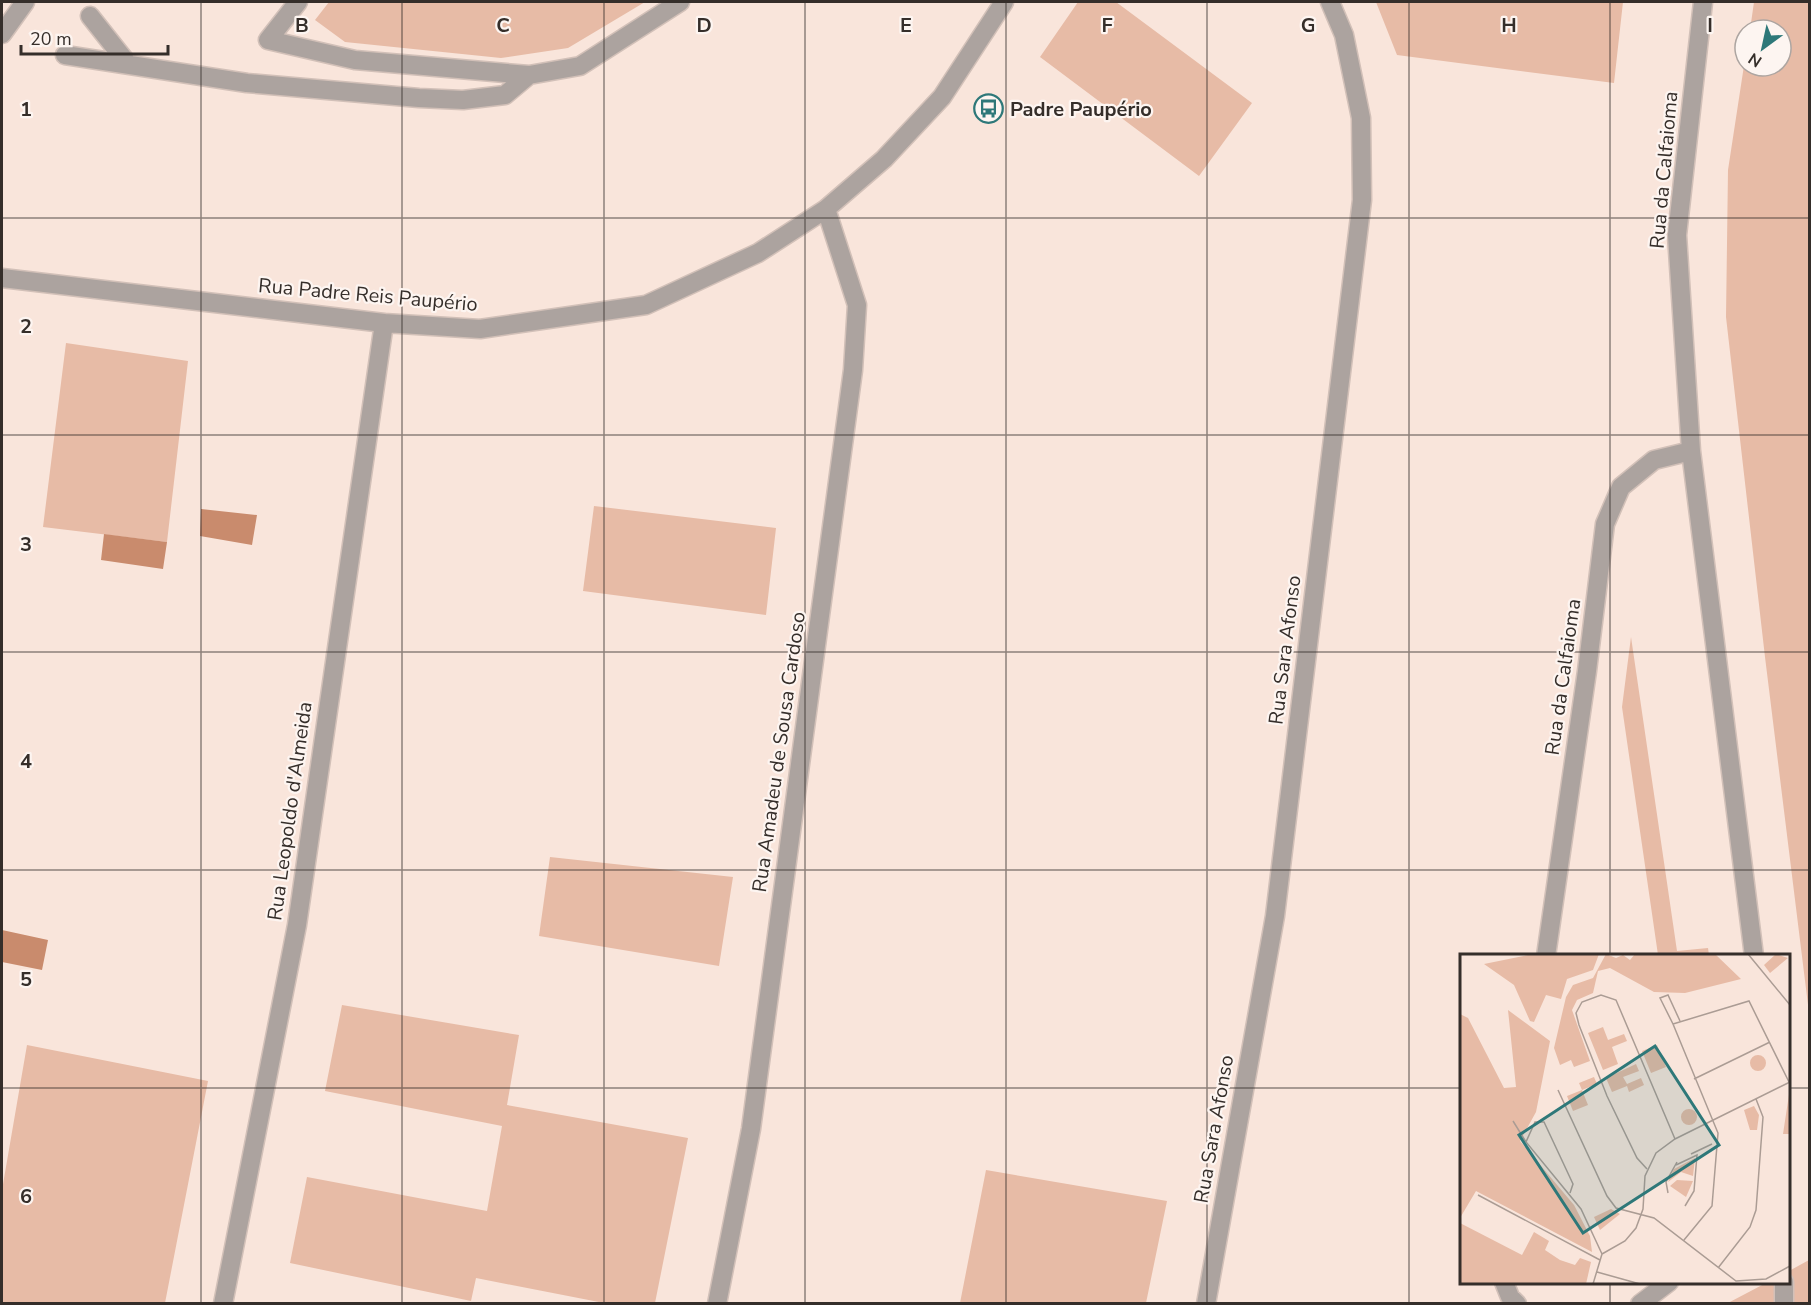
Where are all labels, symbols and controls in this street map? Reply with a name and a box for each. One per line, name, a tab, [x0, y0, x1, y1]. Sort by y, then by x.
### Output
text: B	[295, 12, 309, 39]
text: C	[496, 12, 510, 39]
text: D	[696, 12, 712, 39]
text: E	[900, 12, 912, 39]
text: F	[1101, 12, 1113, 39]
text: G	[1301, 12, 1315, 39]
text: H	[1501, 12, 1517, 39]
text: I	[1707, 12, 1713, 39]
scale bar	[21, 18, 168, 56]
north arrow	[1733, 18, 1793, 78]
text: 20 m	[30, 27, 72, 51]
text: N	[1744, 47, 1766, 72]
street label: Rua da Calfaioma	[1644, 90, 1684, 250]
bus stop icon: Padre Paupério	[973, 93, 1005, 125]
text: 1	[20, 96, 32, 123]
place label: Padre Paupério	[1010, 96, 1152, 123]
street label: Rua Padre Reis Paupério	[257, 272, 479, 318]
text: 2	[20, 313, 32, 340]
text: 3	[20, 531, 32, 558]
street label: Rua Sara Afonso	[1262, 574, 1308, 726]
street label: Rua da Calfaioma	[1539, 597, 1587, 757]
street label: Rua Amadeu de Sousa Cardoso	[746, 610, 812, 894]
street label: Rua Leopoldo d'Almeida	[261, 700, 319, 922]
text: 4	[20, 748, 32, 775]
inset map	[1460, 954, 1790, 1284]
text: 5	[20, 966, 32, 993]
street label: Rua Sara Afonso	[1188, 1053, 1240, 1205]
text: 6	[20, 1183, 32, 1210]

